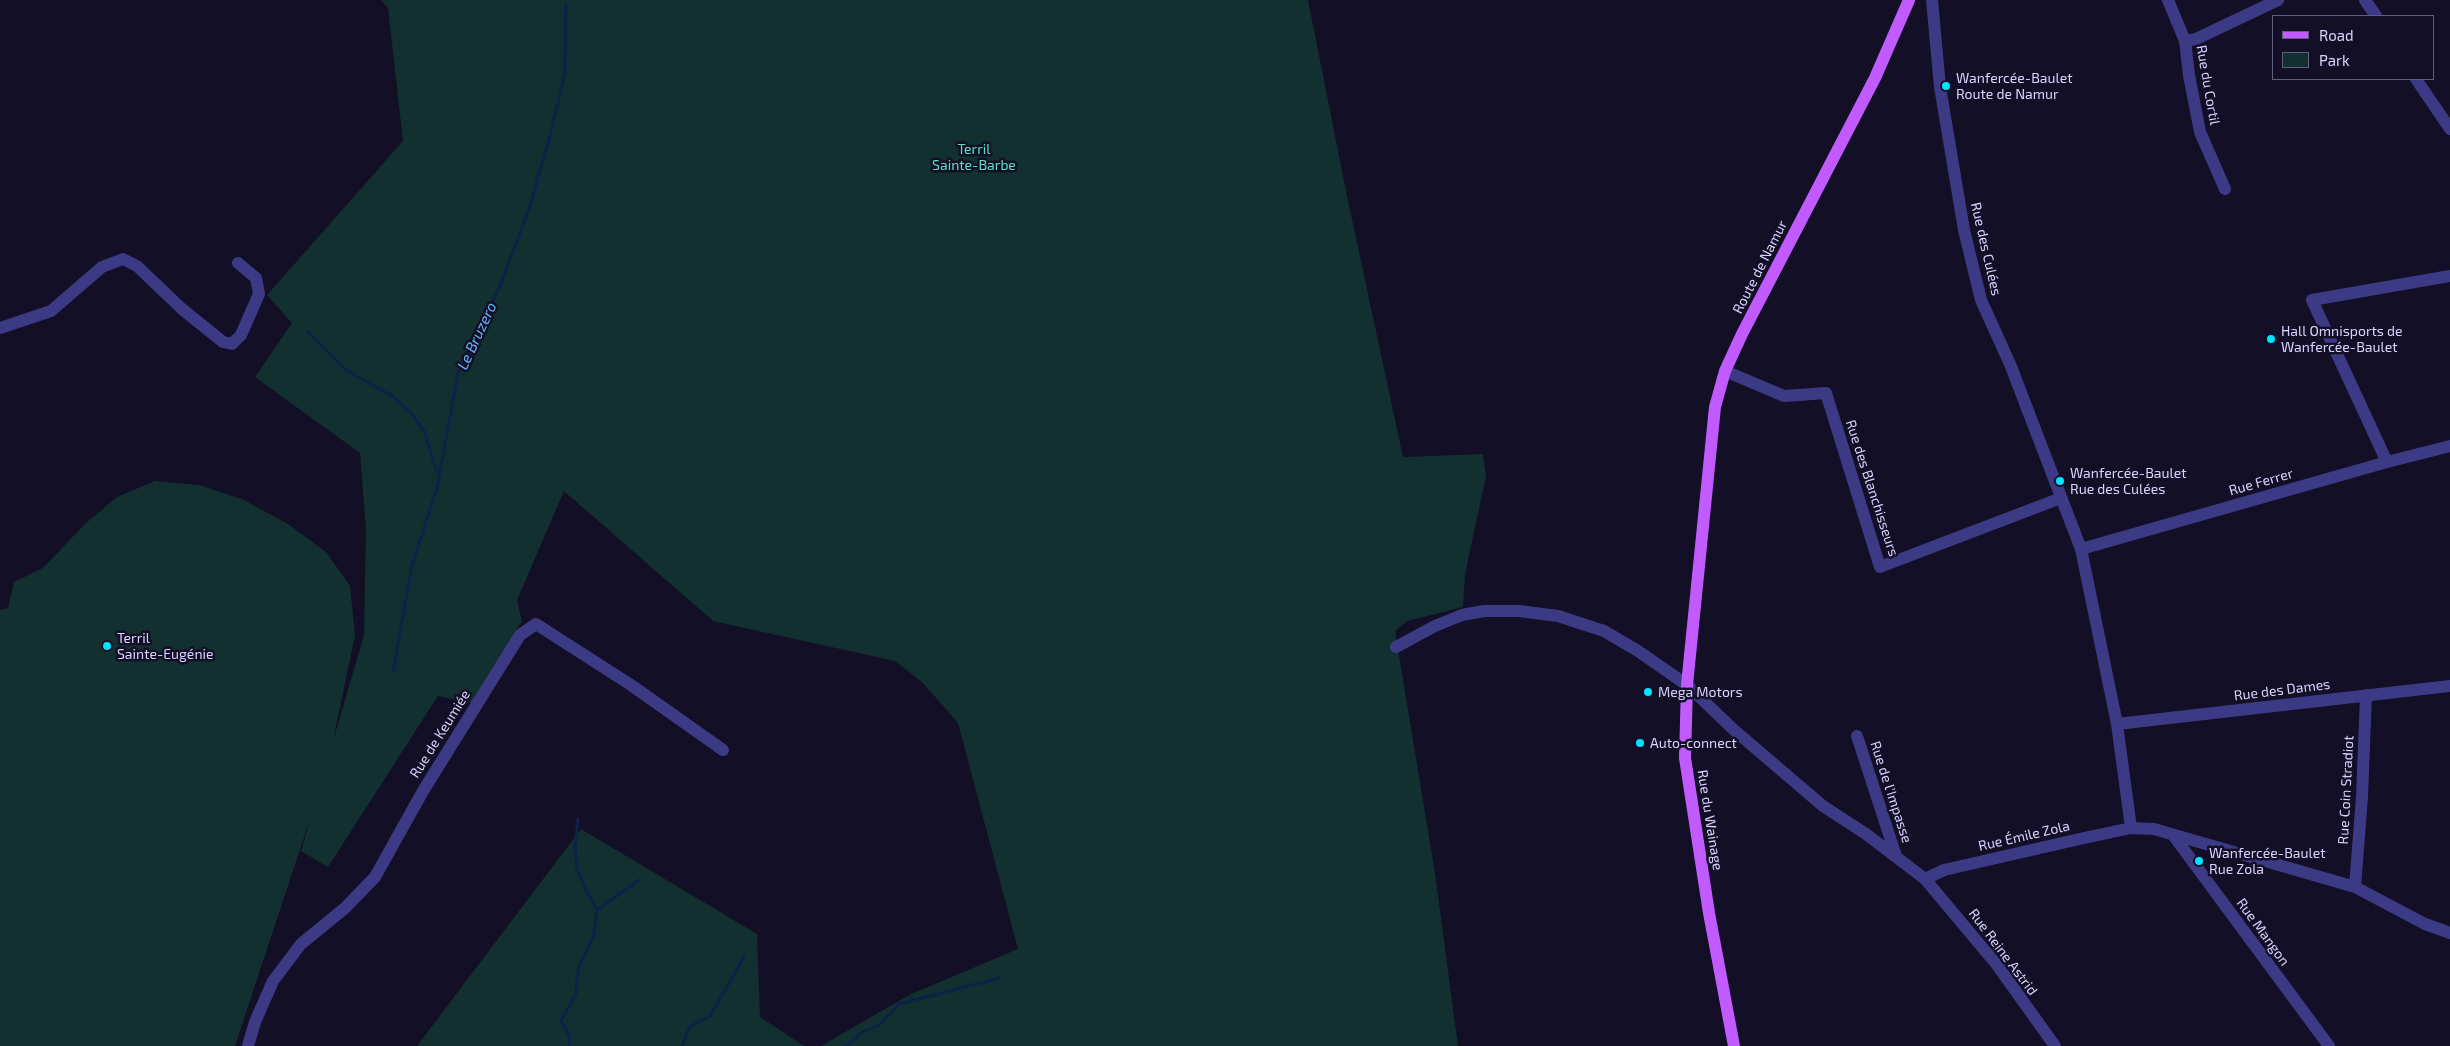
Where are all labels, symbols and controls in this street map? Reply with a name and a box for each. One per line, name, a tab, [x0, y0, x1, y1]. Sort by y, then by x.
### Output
legend	[2272, 15, 2435, 80]
text: Road	[2319, 26, 2354, 44]
street label: Rue du Cortil	[2193, 44, 2223, 126]
text: Park	[2319, 51, 2350, 69]
place label: Wanfercée-Baulet Route de Namur	[1956, 70, 2072, 102]
marker: Wanfercée-Baulet Route de Namur	[1940, 80, 1952, 92]
park label: Terril Sainte-Barbe	[932, 141, 1016, 174]
street label: Rue des Culées	[1967, 201, 2005, 297]
street label: Route de Namur	[1729, 217, 1791, 317]
water label: Le Bruzero	[454, 299, 500, 373]
place label: Hall Omnisports de Wanfercée-Baulet	[2281, 323, 2403, 356]
marker: Hall Omnisports de Wanfercée-Baulet	[2265, 333, 2277, 345]
street label: Rue des Blanchisseurs	[1842, 418, 1902, 558]
place label: Wanfercée-Baulet Rue des Culées	[2070, 465, 2186, 498]
street label: Rue Ferrer	[2227, 465, 2295, 499]
marker: Wanfercée-Baulet Rue des Culées	[2054, 475, 2066, 487]
place label: Terril Sainte-Eugénie	[117, 630, 214, 662]
marker: Terril Sainte-Eugénie	[101, 640, 113, 652]
street label: Rue des Dames	[2233, 676, 2331, 704]
place label: Mega Motors	[1658, 684, 1743, 700]
marker: Mega Motors	[1642, 686, 1654, 698]
street label: Rue de Keumiée	[406, 687, 474, 781]
place label: Auto-connect	[1650, 735, 1737, 751]
street label: Rue Coin Stradiot	[2335, 735, 2357, 845]
marker: Auto-connect	[1634, 737, 1646, 749]
street label: Rue de l'Impasse	[1867, 739, 1915, 845]
street label: Rue du Wainage	[1694, 768, 1726, 872]
street label: Rue Émile Zola	[1977, 817, 2071, 855]
place label: Wanfercée-Baulet Rue Zola	[2209, 845, 2325, 878]
marker: Wanfercée-Baulet Rue Zola	[2193, 855, 2205, 867]
street label: Rue Mangon	[2233, 895, 2293, 969]
street label: Rue Reine Astrid	[1965, 905, 2041, 999]

